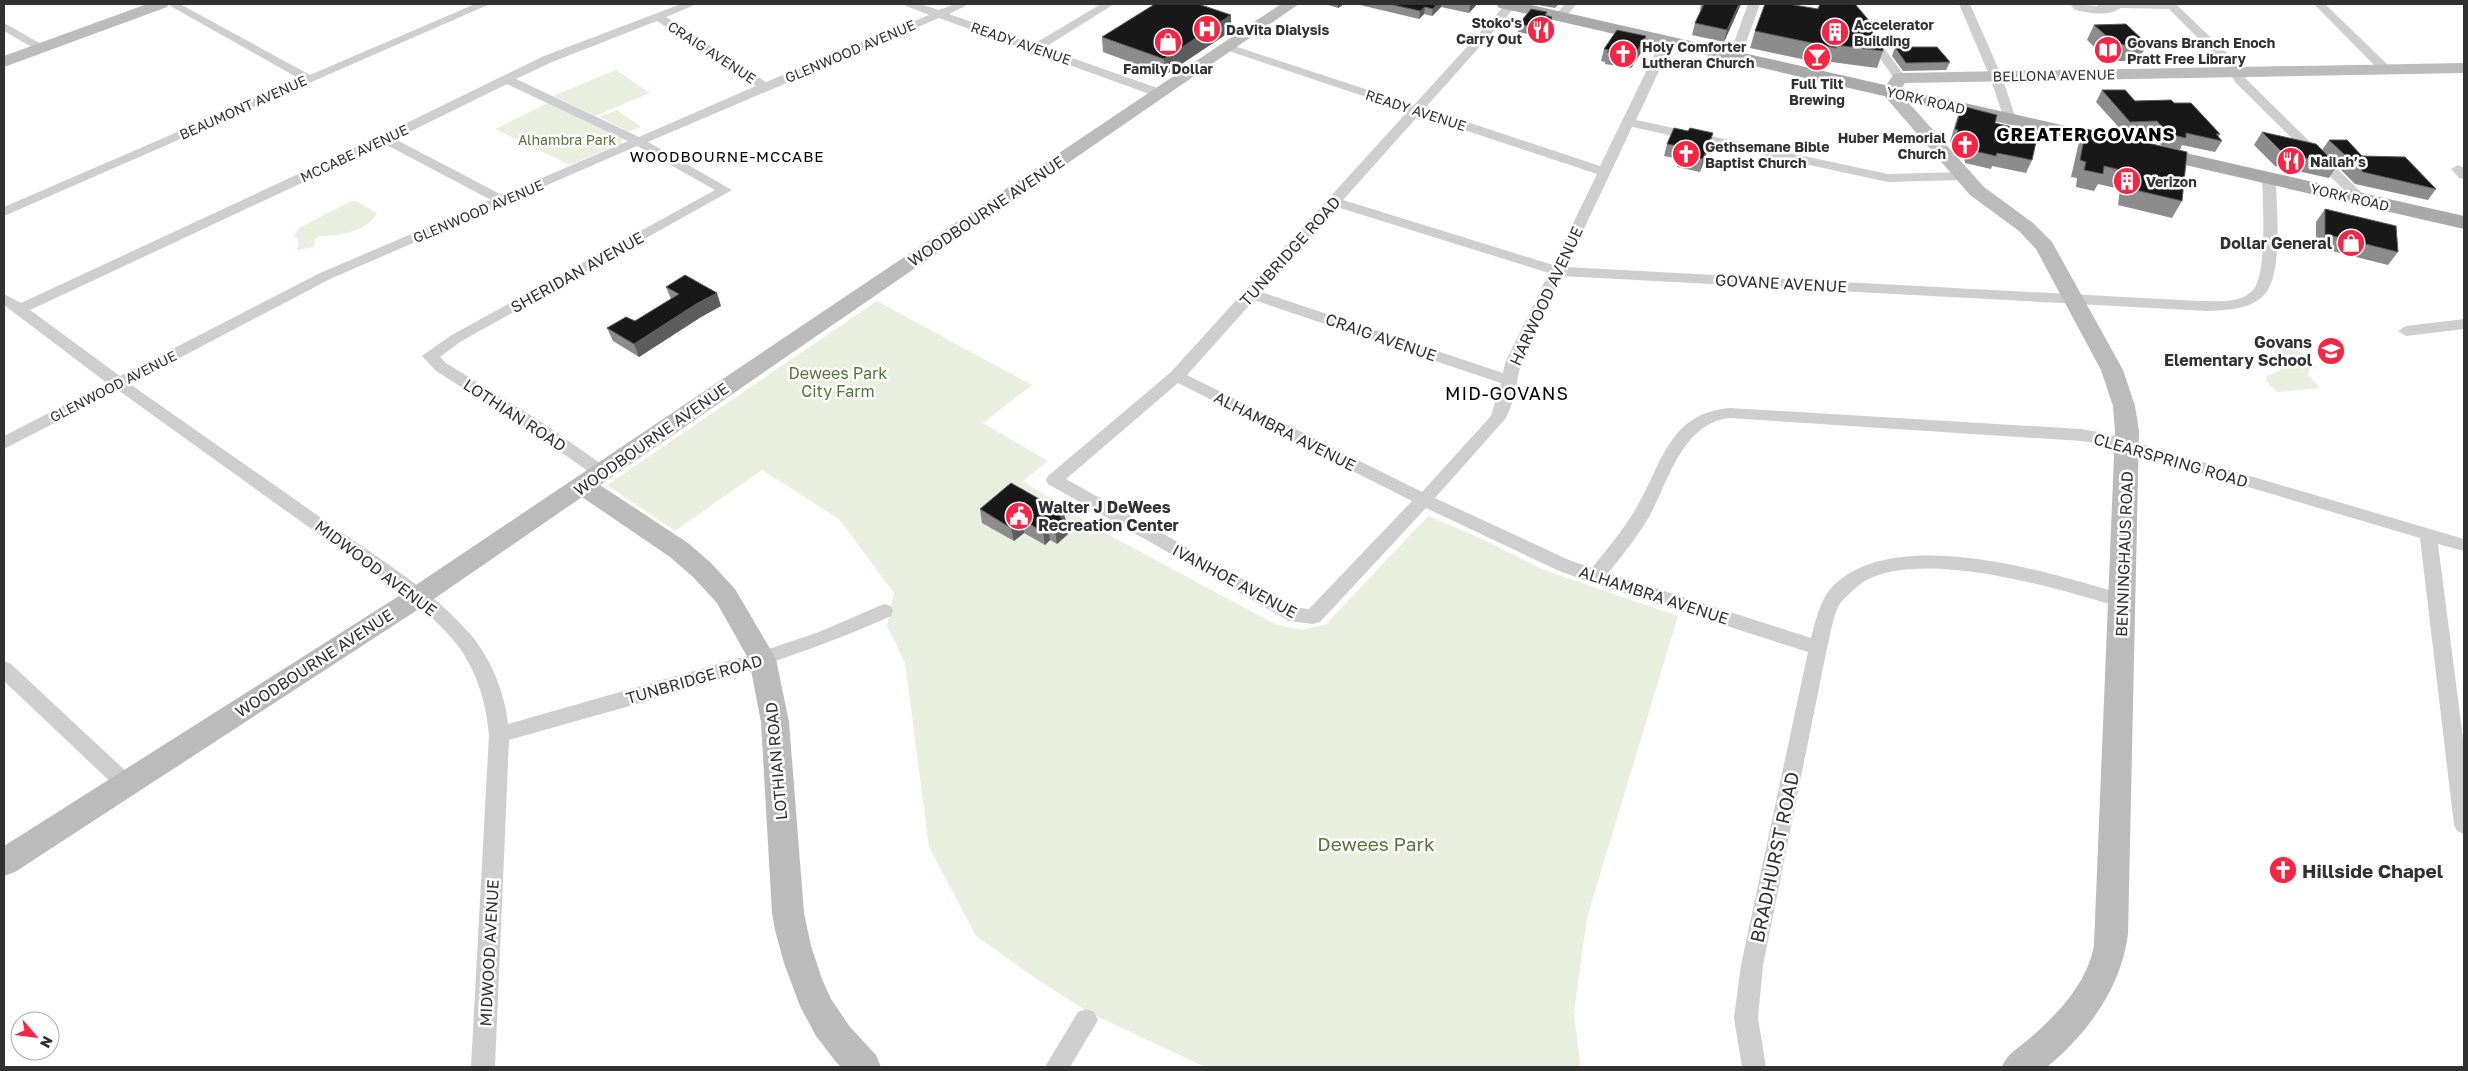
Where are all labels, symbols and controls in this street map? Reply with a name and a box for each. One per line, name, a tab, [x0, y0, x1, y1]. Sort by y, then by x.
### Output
hospital icon: DaVita Dialysis	[1192, 14, 1222, 44]
place label: Stoko's Carry Out	[1456, 14, 1522, 47]
restaurant icon: Stoko's Carry Out	[1526, 15, 1556, 45]
street label: GLENWOOD AVENUE	[782, 16, 918, 86]
place label: Accelerator Building	[1854, 16, 1934, 49]
street label: CRAIG AVENUE	[665, 17, 759, 87]
building icon: Accelerator Building	[1820, 17, 1850, 47]
street label: READY AVENUE	[969, 18, 1073, 68]
place label: DaVita Dialysis	[1226, 21, 1329, 38]
shop icon: Family Dollar	[1153, 27, 1183, 57]
place label: Govans Branch Enoch Pratt Free Library	[2127, 34, 2275, 67]
library icon: Govans Branch Enoch Pratt Free Library	[2093, 35, 2123, 65]
place label: Holy Comforter Lutheran Church	[1642, 38, 1754, 71]
church icon: Holy Comforter Lutheran Church	[1608, 39, 1638, 69]
bar icon: Full Tilt Brewing	[1802, 42, 1832, 72]
place label: Family Dollar	[1123, 60, 1214, 77]
street label: BELLONA AVENUE	[1993, 65, 2115, 85]
street label: BEAUMONT AVENUE	[177, 71, 309, 143]
place label: Full Tilt Brewing	[1789, 75, 1845, 108]
street label: YORK ROAD	[1885, 83, 1967, 117]
street label: READY AVENUE	[1364, 86, 1468, 134]
street label: MCCABE AVENUE	[297, 121, 411, 185]
district label: GREATER GOVANS	[1996, 123, 2176, 145]
place label: Huber Memorial Church	[1838, 129, 1946, 162]
church icon: Huber Memorial Church	[1950, 130, 1980, 160]
park label: Alhambra Park	[518, 131, 616, 148]
place label: Gethsemane Bible Baptist Church	[1705, 138, 1829, 171]
church icon: Gethsemane Bible Baptist Church	[1671, 139, 1701, 169]
restaurant icon: Nailah’s	[2276, 146, 2306, 176]
district label: WOODBOURNE-MCCABE	[630, 147, 824, 165]
street label: WOODBOURNE AVENUE	[904, 151, 1068, 271]
place label: Nailah’s	[2310, 153, 2366, 170]
building icon: Verizon	[2112, 166, 2142, 196]
place label: Verizon	[2146, 173, 2197, 190]
street label: GLENWOOD AVENUE	[410, 176, 546, 246]
street label: YORK ROAD	[2309, 180, 2391, 214]
street label: TUNBRIDGE ROAD	[1235, 192, 1345, 310]
street label: HARWOOD AVENUE	[1505, 223, 1587, 369]
street label: SHERIDAN AVENUE	[507, 227, 647, 317]
shop icon: Dollar General	[2336, 228, 2366, 258]
place label: Dollar General	[2220, 233, 2333, 253]
street label: GOVANE AVENUE	[1715, 270, 1847, 296]
street label: CRAIG AVENUE	[1323, 309, 1439, 365]
place label: Govans Elementary School	[2164, 332, 2313, 370]
school or university icon: Govans Elementary School	[2316, 336, 2346, 366]
street label: GLENWOOD AVENUE	[47, 347, 179, 425]
park label: Dewees Park City Farm	[789, 363, 887, 401]
street label: LOTHIAN ROAD	[460, 374, 570, 456]
street label: WOODBOURNE AVENUE	[570, 378, 732, 500]
district label: MID-GOVANS	[1445, 382, 1569, 404]
street label: ALHAMBRA AVENUE	[1211, 387, 1359, 475]
street label: CLEARSPRING ROAD	[2091, 428, 2251, 492]
street label: BENNINGHAUS ROAD	[2111, 471, 2137, 637]
place label: Walter J DeWees Recreation Center	[1038, 497, 1179, 535]
public building icon: Walter J DeWees Recreation Center	[1004, 501, 1034, 531]
street label: MIDWOOD AVENUE	[311, 516, 441, 620]
street label: IVANHOE AVENUE	[1169, 540, 1301, 622]
street label: ALHAMBRA AVENUE	[1577, 561, 1731, 629]
street label: WOODBOURNE AVENUE	[231, 604, 397, 722]
street label: TUNBRIDGE ROAD	[623, 650, 765, 708]
street label: LOTHIAN ROAD	[761, 701, 791, 821]
street label: BRADHURST ROAD	[1745, 769, 1803, 945]
park label: Dewees Park	[1317, 832, 1435, 855]
church icon: Hillside Chapel	[2268, 855, 2298, 885]
place label: Hillside Chapel	[2302, 859, 2443, 882]
street label: MIDWOOD AVENUE	[475, 879, 503, 1027]
north arrow	[10, 1011, 60, 1061]
text: N	[37, 1034, 57, 1051]

